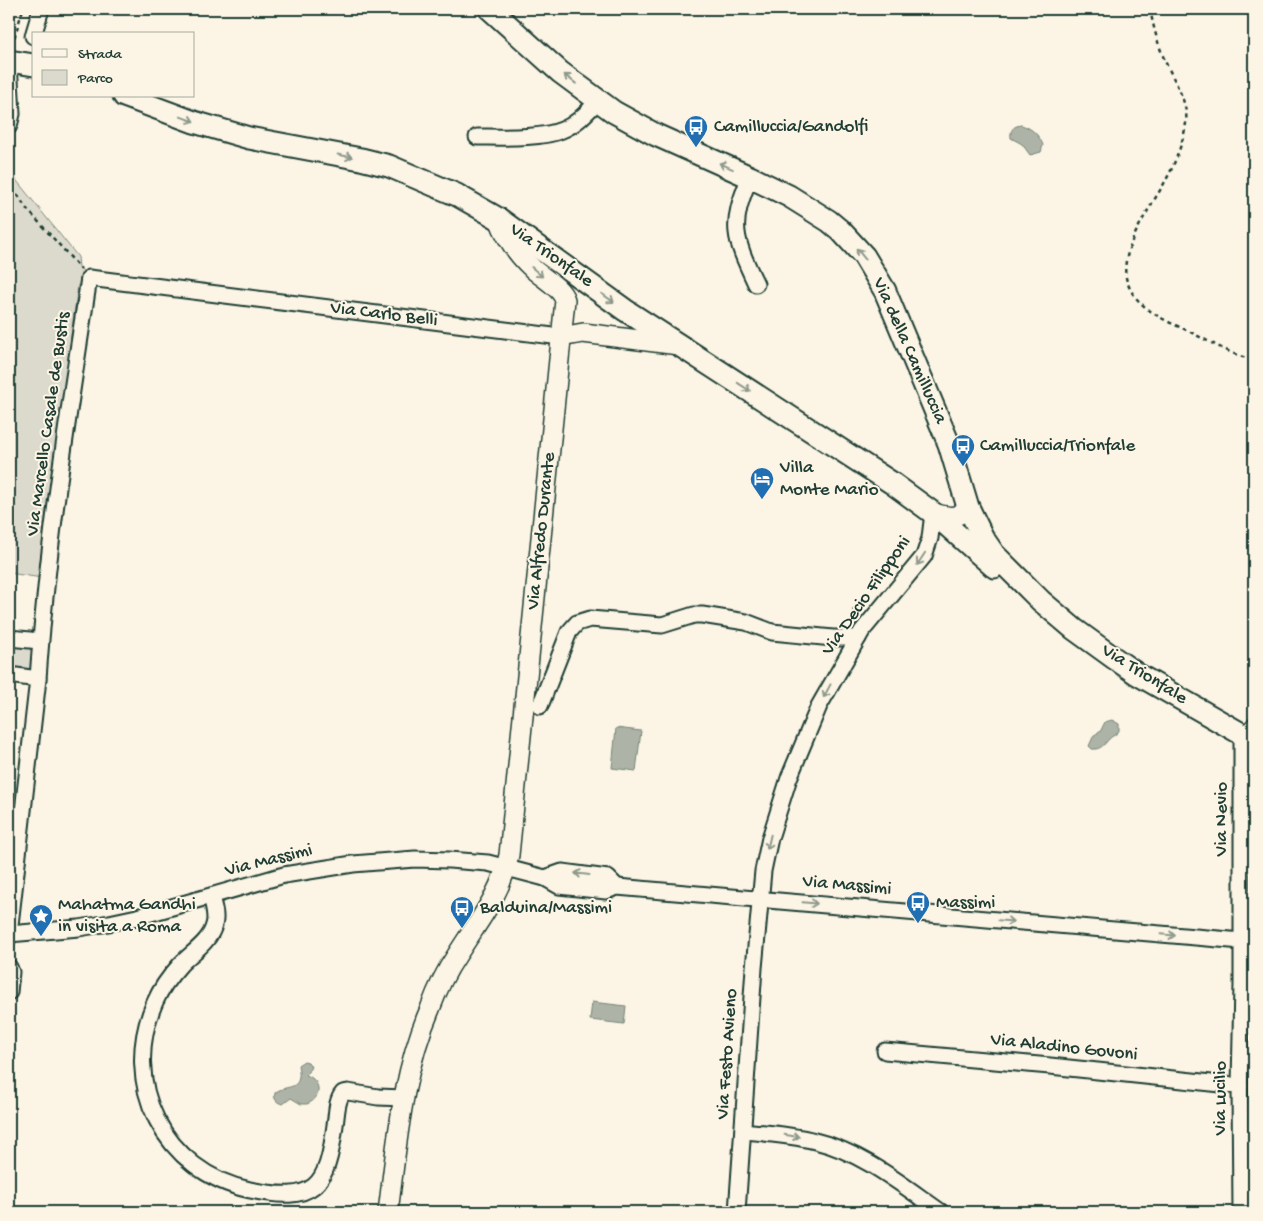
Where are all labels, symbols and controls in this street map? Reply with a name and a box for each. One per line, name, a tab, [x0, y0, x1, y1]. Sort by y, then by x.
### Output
legend	[32, 32, 195, 98]
text: Strada	[78, 46, 123, 64]
text: Parco	[77, 70, 113, 88]
one-way arrow	[564, 74, 577, 85]
bus stop icon: Camilluccia/Gandolfi	[683, 114, 709, 148]
one-way arrow	[178, 115, 194, 124]
place label: Camilluccia/Gandolfi	[714, 116, 869, 139]
one-way arrow	[336, 151, 352, 161]
one-way arrow	[719, 161, 734, 171]
street label: Via Trionfale	[504, 218, 598, 293]
one-way arrow	[856, 248, 867, 261]
one-way arrow	[531, 267, 544, 278]
street label: Via della Camilluccia	[866, 274, 952, 429]
one-way arrow	[601, 293, 615, 303]
street label: Via Carlo Belli	[328, 297, 439, 333]
street label: Via Marcello Casale de Bustis	[22, 310, 76, 538]
one-way arrow	[737, 382, 751, 392]
bus stop icon: Camilluccia/Trionfale	[950, 433, 976, 467]
place label: Camilluccia/Trionfale	[980, 435, 1135, 458]
street label: Via Alfredo Durante	[522, 451, 562, 612]
place label: Villa Monte Mario	[779, 457, 879, 502]
hotel icon: Villa Monte Mario	[749, 466, 775, 500]
street label: Via Decio Filipponi	[817, 532, 917, 661]
one-way arrow	[916, 552, 926, 566]
street label: Via Trionfale	[1096, 639, 1191, 711]
one-way arrow	[822, 683, 831, 698]
street label: Via Nevio	[1211, 782, 1234, 857]
one-way arrow	[764, 834, 773, 850]
street label: Via Massimi	[222, 839, 315, 883]
one-way arrow	[575, 869, 591, 879]
street label: Via Massimi	[801, 871, 892, 901]
bus stop icon: Massimi	[905, 890, 931, 924]
place label: Massimi	[936, 892, 995, 915]
place label: Mahatma Gandhi in visita a Roma	[58, 894, 196, 939]
bus stop icon: Balduina/Massimi	[449, 895, 475, 929]
place label: Balduina/Massimi	[479, 897, 612, 920]
one-way arrow	[801, 898, 817, 908]
place icon: Mahatma Gandhi in visita a Roma	[28, 903, 54, 937]
one-way arrow	[998, 916, 1014, 925]
one-way arrow	[1160, 930, 1176, 940]
street label: Via Festo Avieno	[712, 988, 744, 1121]
street label: Via Aladino Govoni	[988, 1029, 1139, 1067]
street label: Via Lucilio	[1210, 1061, 1233, 1136]
one-way arrow	[783, 1131, 799, 1141]

